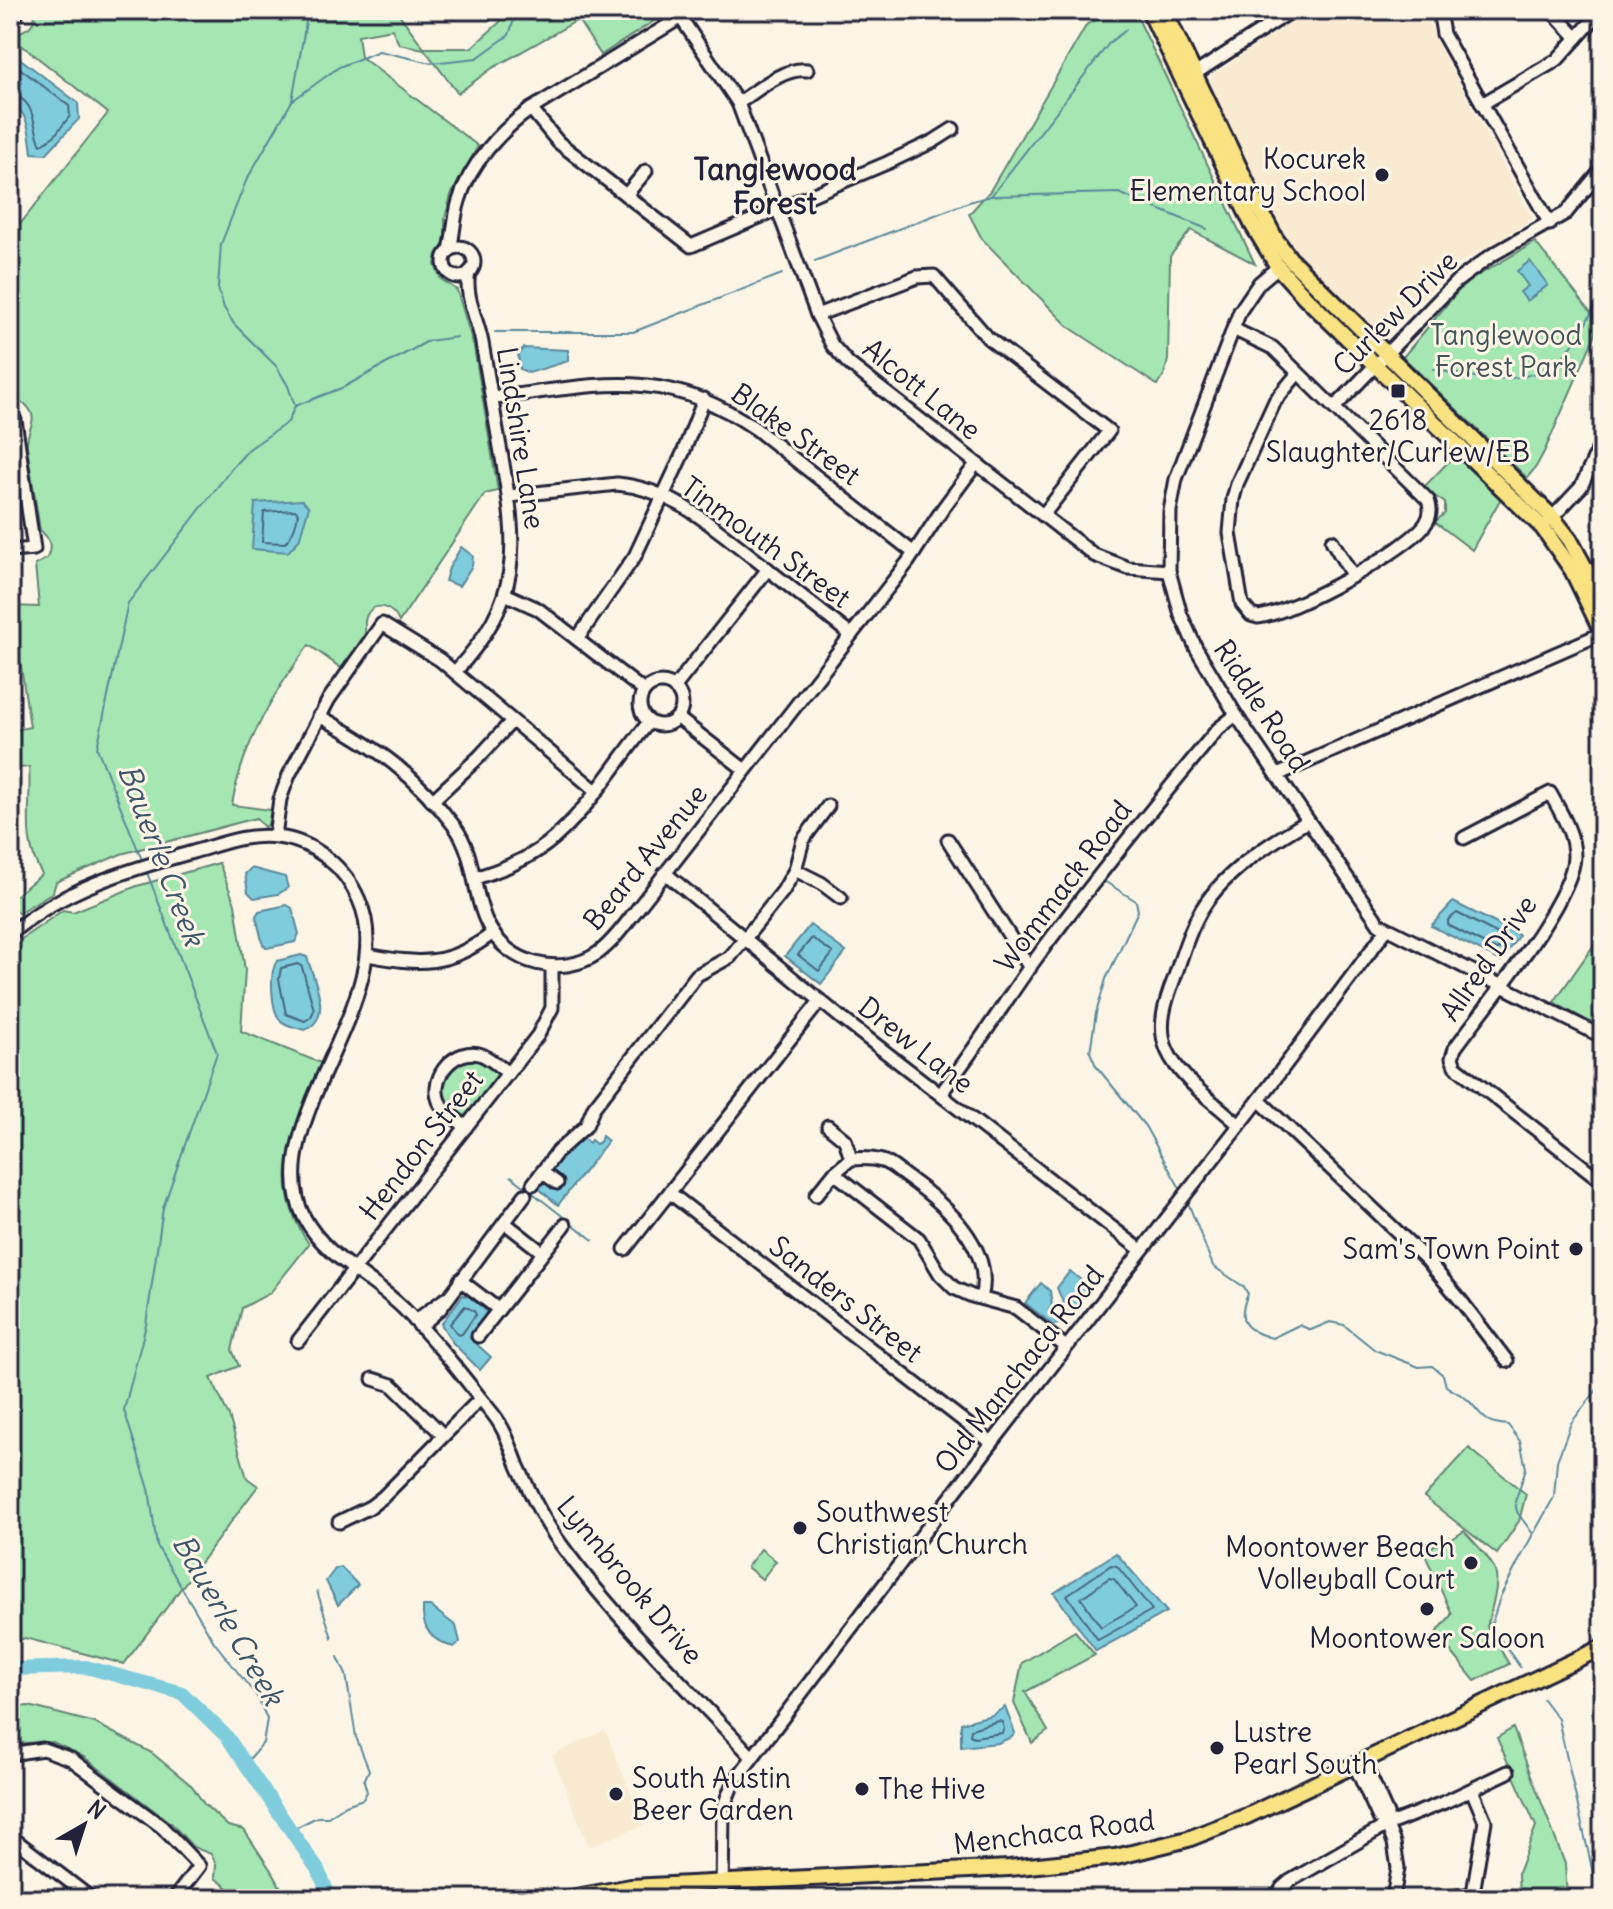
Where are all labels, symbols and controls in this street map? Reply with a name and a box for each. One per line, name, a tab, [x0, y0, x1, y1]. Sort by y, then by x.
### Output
place label: Kocurek Elementary School	[1129, 141, 1366, 209]
district label: Tanglewood Forest	[694, 150, 857, 222]
marker: Kocurek Elementary School	[1373, 166, 1391, 184]
street label: Curlew Drive	[1325, 243, 1465, 383]
park label: Tanglewood Forest Park	[1430, 317, 1582, 385]
street label: Alcott Lane	[856, 330, 988, 448]
street label: Lindshire Lane	[489, 344, 553, 532]
street label: Blake Street	[724, 375, 868, 493]
marker: 2618 Slaughter/Curlew/EB	[1389, 382, 1407, 400]
place label: 2618 Slaughter/Curlew/EB	[1266, 402, 1530, 470]
street label: Tinmouth Street	[674, 468, 858, 616]
street label: Riddle Road	[1206, 633, 1318, 779]
water label: Bauerle Creek	[110, 759, 215, 952]
street label: Beard Avenue	[575, 777, 715, 937]
street label: Wommack Road	[987, 793, 1139, 979]
street label: Allred Drive	[1432, 888, 1544, 1028]
street label: Drew Lane	[851, 989, 981, 1101]
street label: Hendon Street	[351, 1063, 491, 1227]
street label: Sanders Street	[762, 1228, 930, 1370]
place label: Sam's Town Point	[1342, 1231, 1560, 1267]
marker: Sam's Town Point	[1567, 1240, 1585, 1258]
street label: Old Manchaca Road	[927, 1258, 1111, 1480]
street label: Lynnbrook Drive	[549, 1489, 711, 1671]
place label: Southwest Christian Church	[816, 1494, 1028, 1562]
marker: Southwest Christian Church	[791, 1519, 809, 1537]
water label: Bauerle Creek	[165, 1527, 294, 1713]
place label: Moontower Beach Volleyball Court	[1225, 1529, 1455, 1597]
marker: Moontower Beach Volleyball Court	[1462, 1554, 1480, 1572]
marker: Moontower Saloon	[1418, 1600, 1436, 1618]
place label: Moontower Saloon	[1309, 1620, 1545, 1656]
place label: Lustre Pearl South	[1233, 1714, 1377, 1782]
marker: Lustre Pearl South	[1208, 1739, 1226, 1757]
place label: South Austin Beer Garden	[632, 1760, 794, 1828]
place label: The Hive	[878, 1771, 986, 1807]
marker: The Hive	[853, 1780, 871, 1798]
north arrow	[44, 1785, 124, 1865]
marker: South Austin Beer Garden	[607, 1785, 625, 1803]
text: N	[82, 1794, 111, 1825]
street label: Menchaca Road	[951, 1802, 1157, 1862]

